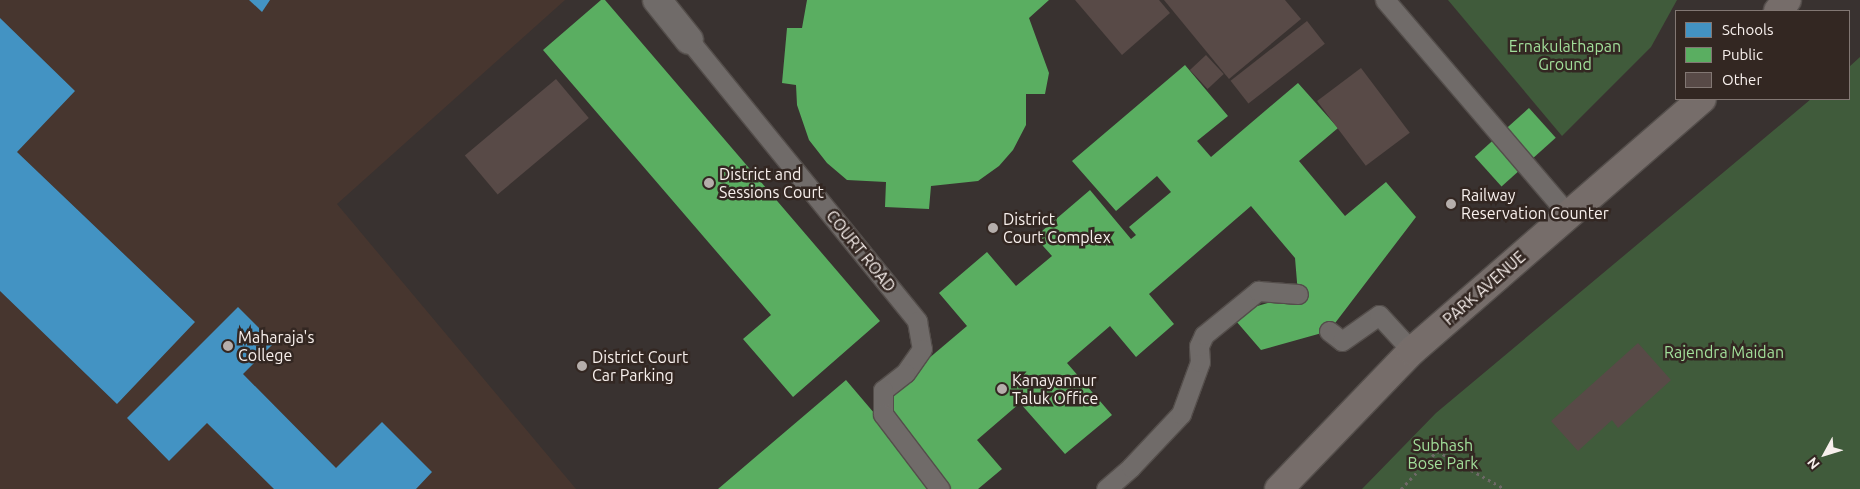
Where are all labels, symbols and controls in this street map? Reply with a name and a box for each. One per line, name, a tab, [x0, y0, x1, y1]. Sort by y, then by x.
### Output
legend	[1675, 10, 1850, 100]
text: Schools	[1722, 21, 1773, 38]
park label: Ernakulathapan Ground	[1509, 36, 1621, 74]
text: Public	[1722, 46, 1763, 63]
text: Other	[1722, 71, 1762, 88]
place label: District and Sessions Court	[719, 164, 824, 202]
marker: District and Sessions Court	[703, 177, 715, 189]
place label: Railway Reservation Counter	[1461, 185, 1609, 223]
marker: Railway Reservation Counter	[1445, 198, 1457, 210]
street label: COURT ROAD	[822, 206, 900, 296]
place label: District Court Complex	[1003, 209, 1111, 247]
marker: District Court Complex	[987, 222, 999, 234]
street label: PARK AVENUE	[1439, 247, 1529, 329]
place label: Maharaja's College	[238, 327, 314, 365]
marker: Maharaja's College	[222, 340, 234, 352]
park label: Rajendra Maidan	[1664, 342, 1784, 362]
place label: District Court Car Parking	[592, 347, 688, 385]
marker: District Court Car Parking	[576, 360, 588, 372]
place label: Kanayannur Taluk Office	[1012, 370, 1098, 408]
marker: Kanayannur Taluk Office	[996, 383, 1008, 395]
north arrow	[1800, 429, 1850, 479]
park label: Subhash Bose Park	[1408, 435, 1478, 473]
text: N	[1804, 454, 1823, 473]

